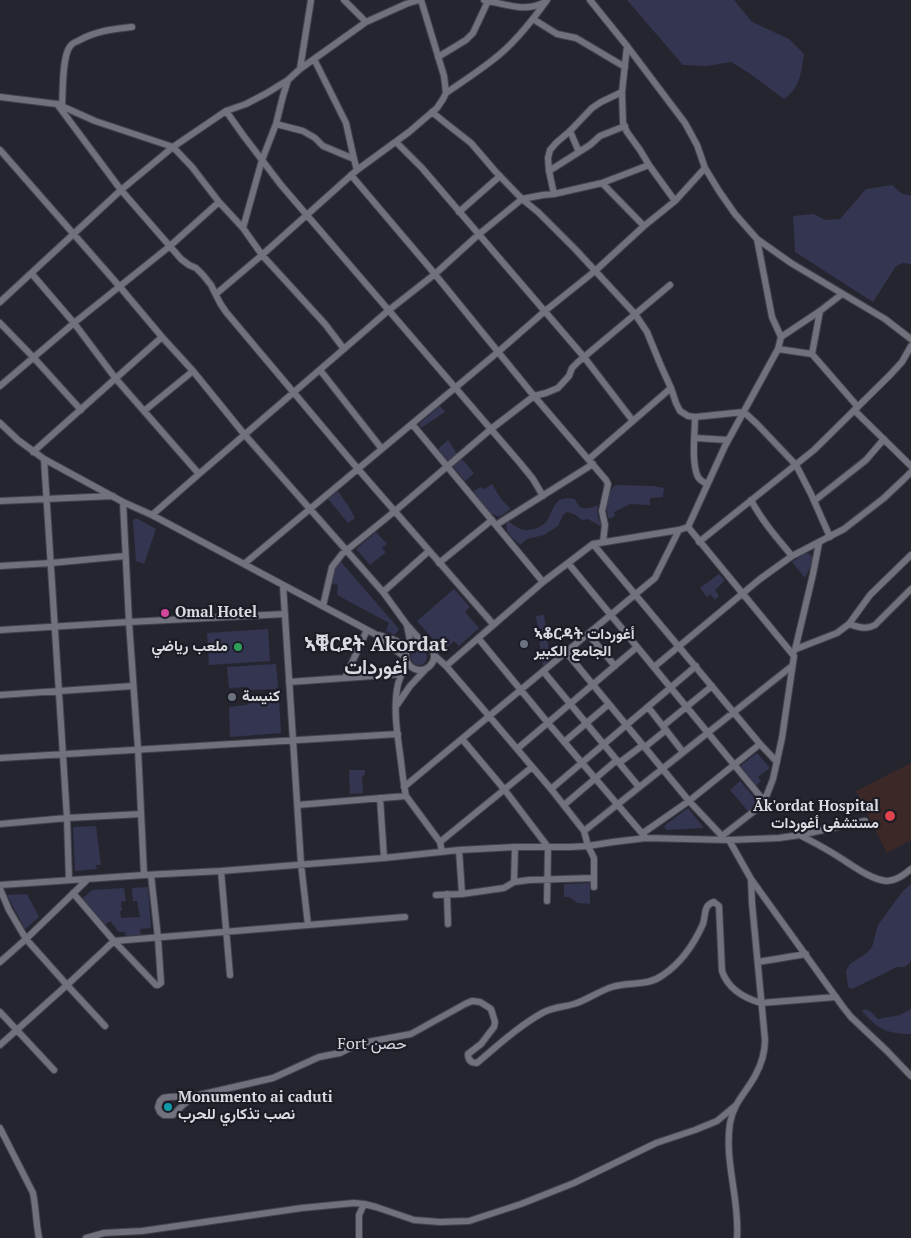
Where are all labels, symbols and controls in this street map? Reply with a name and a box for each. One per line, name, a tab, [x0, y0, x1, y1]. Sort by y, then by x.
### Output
place label: Omal Hotel	[175, 604, 257, 622]
marker: Omal Hotel	[159, 607, 171, 619]
place label: ኣቆርዳት أغوردات الجامع الكبير	[534, 626, 635, 661]
district label: ኣቑርደት Akordat أغوردات	[304, 633, 448, 680]
place label: ملعب رياضي	[151, 638, 228, 656]
marker: ኣቆርዳት أغوردات الجامع الكبير	[518, 638, 530, 650]
marker: ملعب رياضي	[232, 641, 244, 653]
place label: كنيسة	[242, 688, 280, 706]
marker: كنيسة	[226, 691, 238, 703]
place label: Āk'ordat Hospital مستشفى أغوردات	[753, 798, 879, 833]
marker: Āk'ordat Hospital مستشفى أغوردات	[883, 809, 897, 823]
district label: Fort حصن	[337, 1034, 407, 1054]
place label: Monumento ai caduti نصب تذكاري للحرب	[178, 1089, 333, 1124]
marker: Monumento ai caduti نصب تذكاري للحرب	[162, 1101, 174, 1113]

